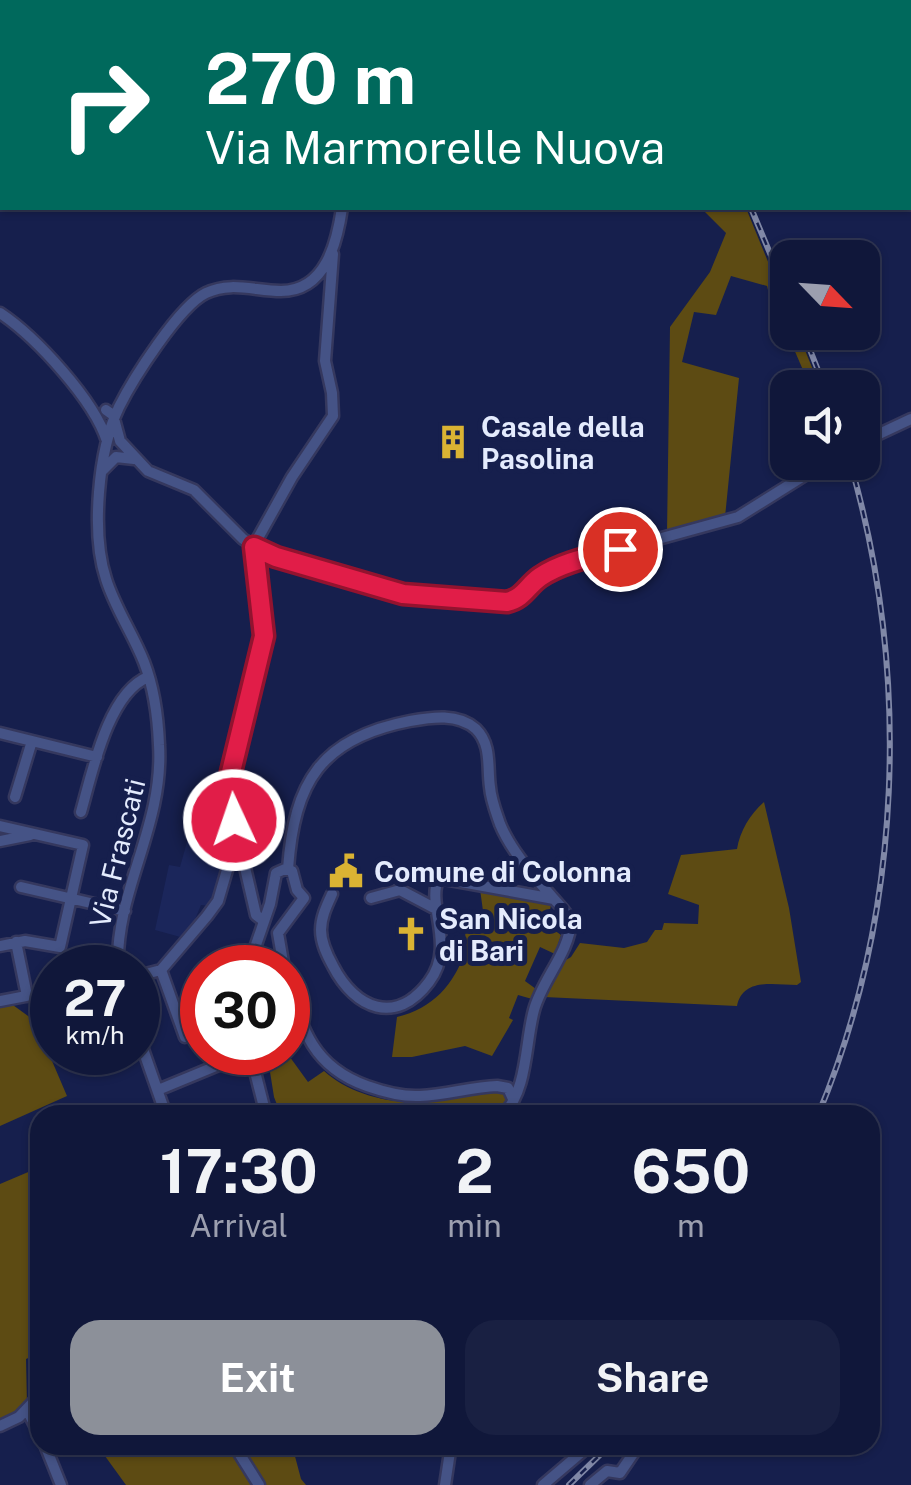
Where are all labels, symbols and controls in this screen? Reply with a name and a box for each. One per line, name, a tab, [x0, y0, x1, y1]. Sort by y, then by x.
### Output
text: 270 m	[205, 37, 416, 120]
icon: right	[40, 40, 170, 170]
text: Via Marmorelle Nuova	[205, 121, 665, 174]
north arrow	[770, 240, 880, 350]
map controls	[770, 240, 880, 480]
button: sound	[770, 370, 880, 480]
place label: Casale della Pasolina	[481, 410, 645, 475]
building icon: Casale della Pasolina	[434, 423, 472, 461]
pin	[578, 507, 663, 592]
icon: arrive	[593, 522, 648, 577]
position arrow	[182, 768, 286, 872]
street label: Via Frascati	[83, 775, 151, 931]
public building icon: Comune di Colonna	[327, 852, 365, 890]
place label: Comune di Colonna	[374, 855, 632, 888]
place label: San Nicola di Bari	[439, 902, 583, 967]
church icon: San Nicola di Bari	[392, 915, 430, 953]
speed limit sign: 30	[180, 945, 310, 1075]
text: 27	[63, 968, 127, 1027]
text: km/h	[66, 1020, 124, 1050]
text: 17:30	[160, 1136, 318, 1207]
text: 2	[455, 1136, 494, 1207]
text: 650	[631, 1136, 750, 1207]
text: Arrival	[189, 1207, 288, 1244]
text: min	[447, 1207, 502, 1244]
text: m	[677, 1207, 705, 1244]
button: Exit	[70, 1320, 445, 1435]
button: Share	[465, 1320, 840, 1435]

